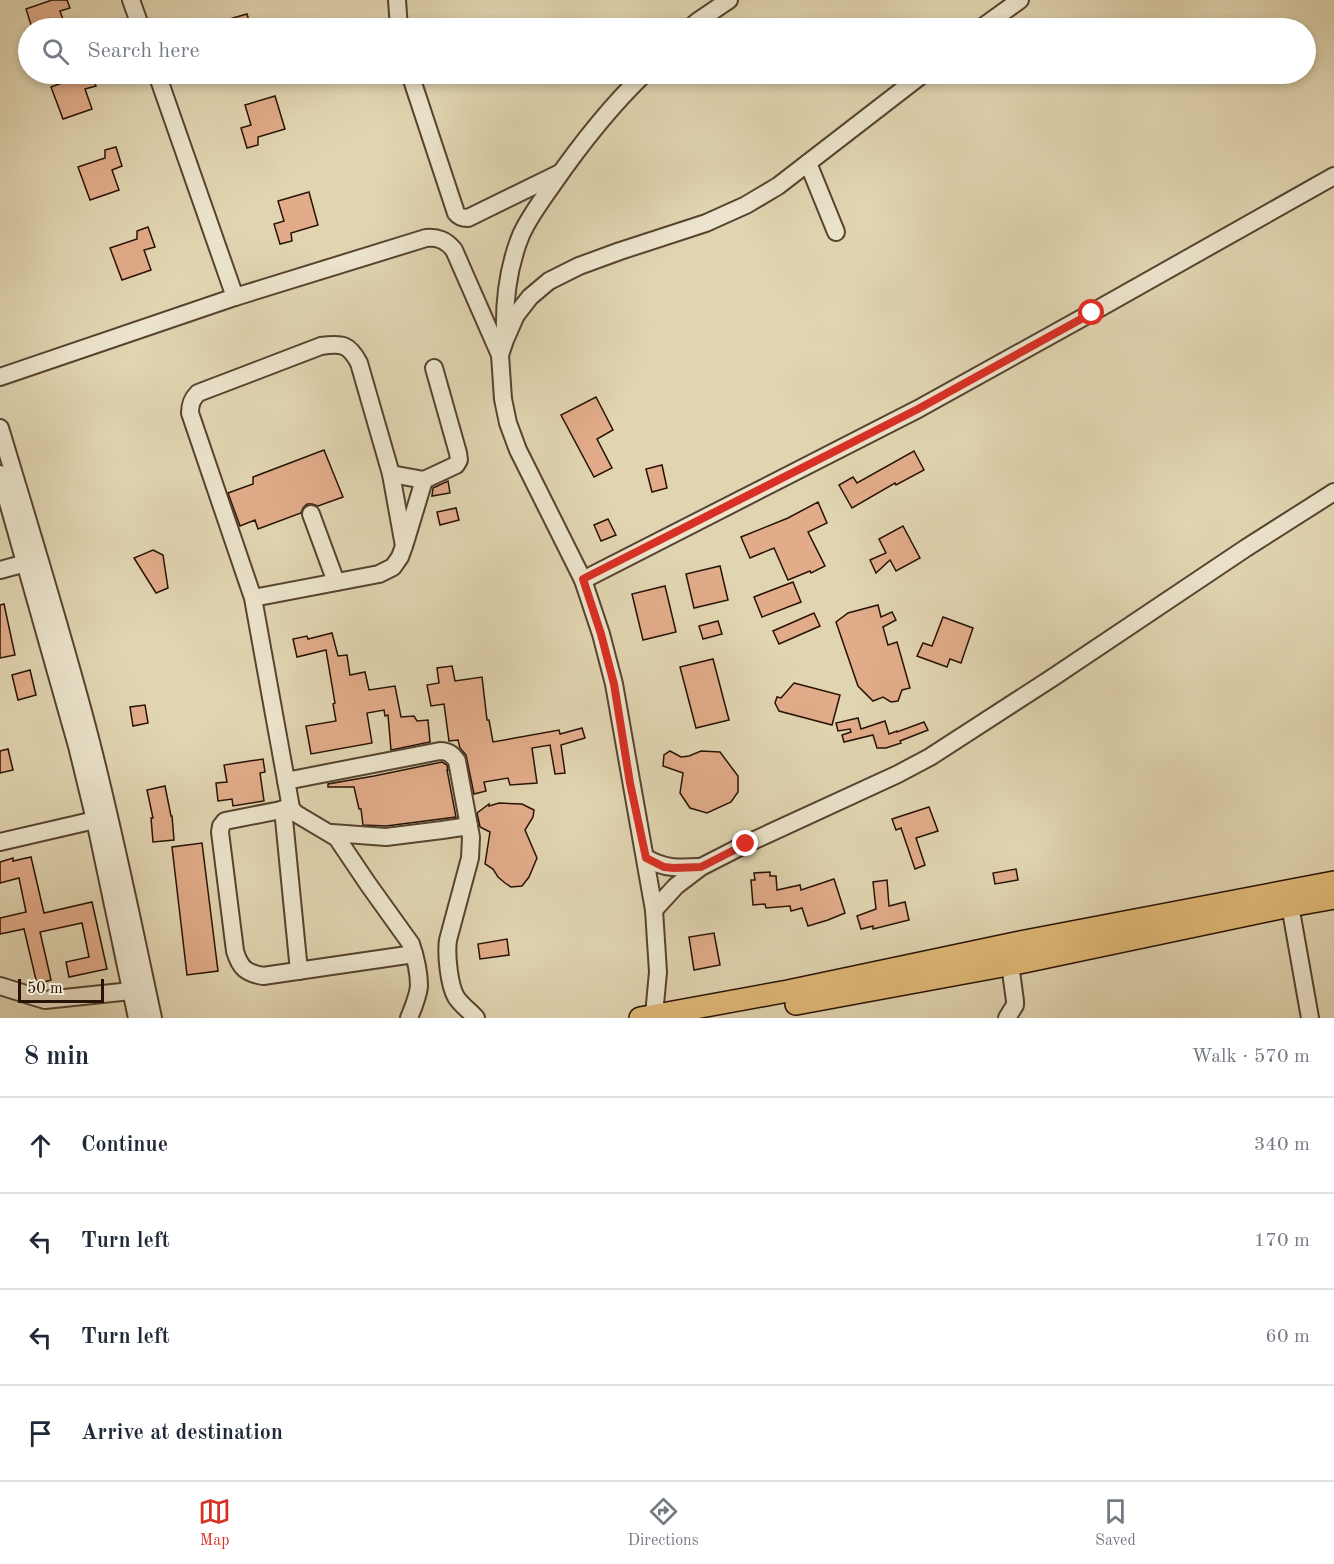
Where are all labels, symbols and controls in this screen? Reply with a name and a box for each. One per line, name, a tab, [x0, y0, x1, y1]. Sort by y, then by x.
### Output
search box	[18, 18, 1316, 84]
icon: search	[39, 35, 72, 68]
text: Search here	[87, 40, 200, 62]
route start	[1078, 299, 1104, 325]
route end	[732, 830, 758, 856]
scale bar	[18, 976, 104, 1004]
text: 50 m	[27, 981, 63, 997]
text: 8 min	[24, 1044, 89, 1070]
text: Walk · 570 m	[1191, 1047, 1310, 1067]
icon: ahead	[24, 1129, 57, 1162]
text: Continue	[81, 1134, 168, 1156]
text: 340 m	[1254, 1135, 1310, 1155]
icon: left	[24, 1225, 57, 1258]
text: Turn left	[81, 1230, 170, 1252]
text: 170 m	[1254, 1231, 1310, 1251]
icon: left	[24, 1321, 57, 1354]
text: Turn left	[81, 1326, 170, 1348]
text: 60 m	[1265, 1327, 1310, 1347]
icon: arrive	[24, 1417, 57, 1450]
text: Arrive at destination	[81, 1422, 283, 1444]
tab: Map	[198, 1495, 231, 1551]
tab: Directions	[628, 1495, 699, 1551]
tab: Saved	[1095, 1495, 1136, 1551]

